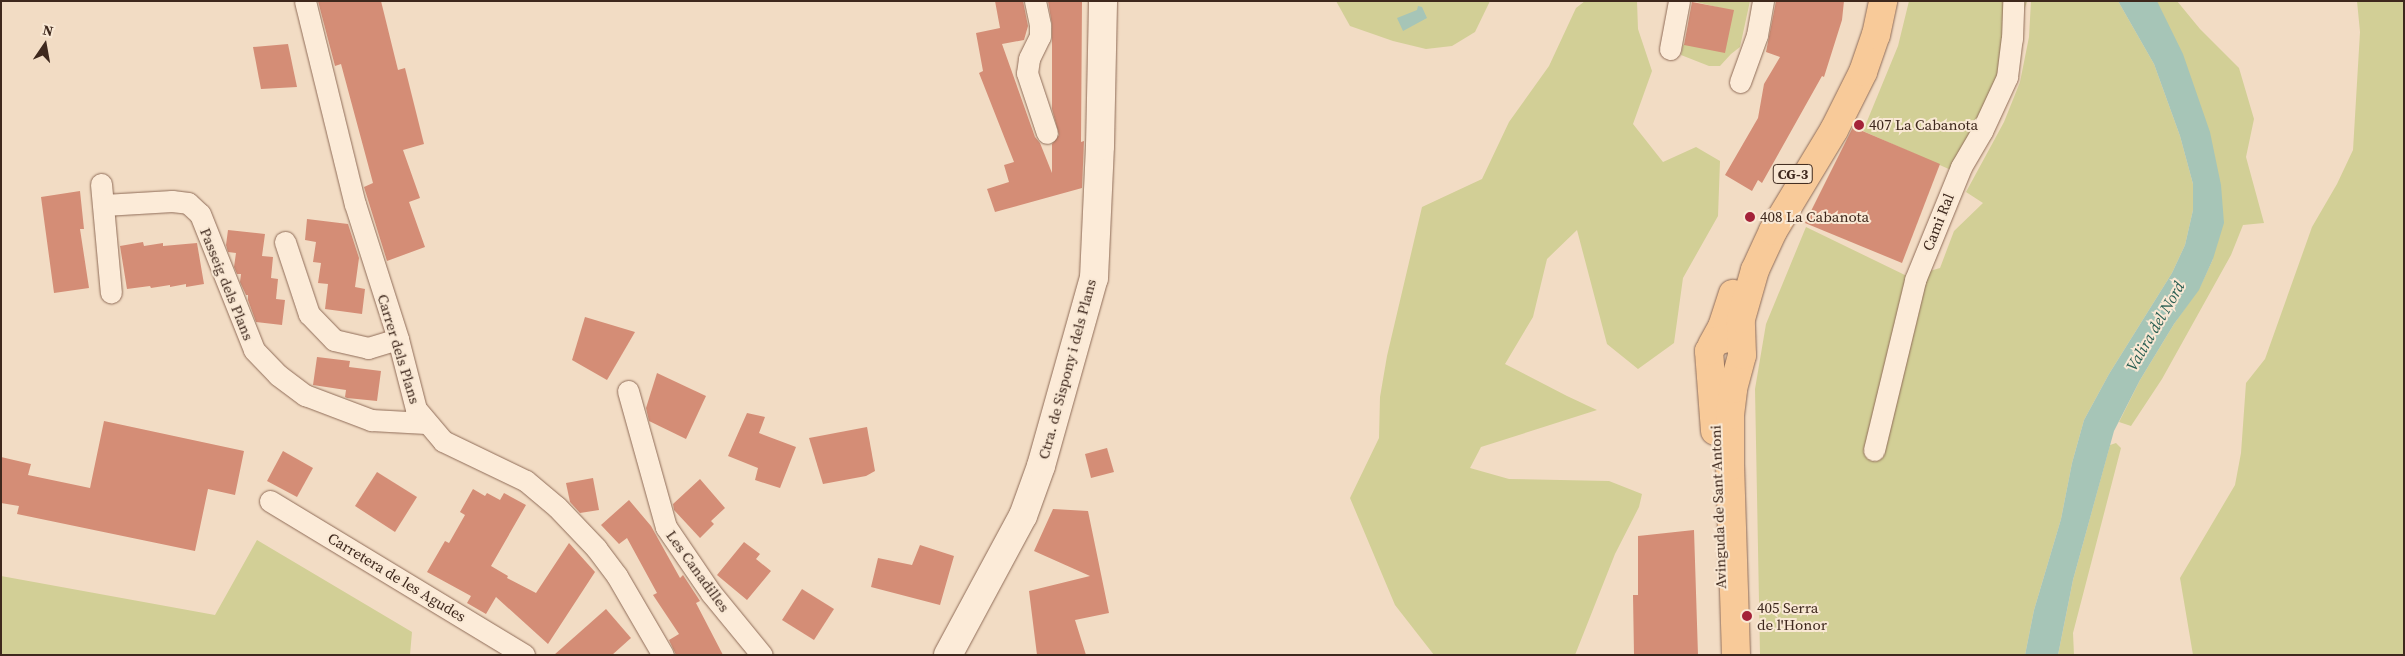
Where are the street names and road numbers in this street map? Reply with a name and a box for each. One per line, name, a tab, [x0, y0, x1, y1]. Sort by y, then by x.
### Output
road number: CG-3	[1772, 162, 1814, 185]
street label: Cami Ral	[1918, 191, 1958, 253]
street label: Passeig dels Plans	[196, 225, 258, 343]
street label: Ctra. de Sispony i dels Plans	[1034, 277, 1100, 461]
street label: Carrer dels Plans	[374, 292, 424, 406]
street label: Avinguda de Sant Antoni	[1706, 425, 1730, 589]
street label: Les Canadilles	[662, 527, 734, 615]
street label: Carretera de les Agudes	[325, 529, 469, 625]

